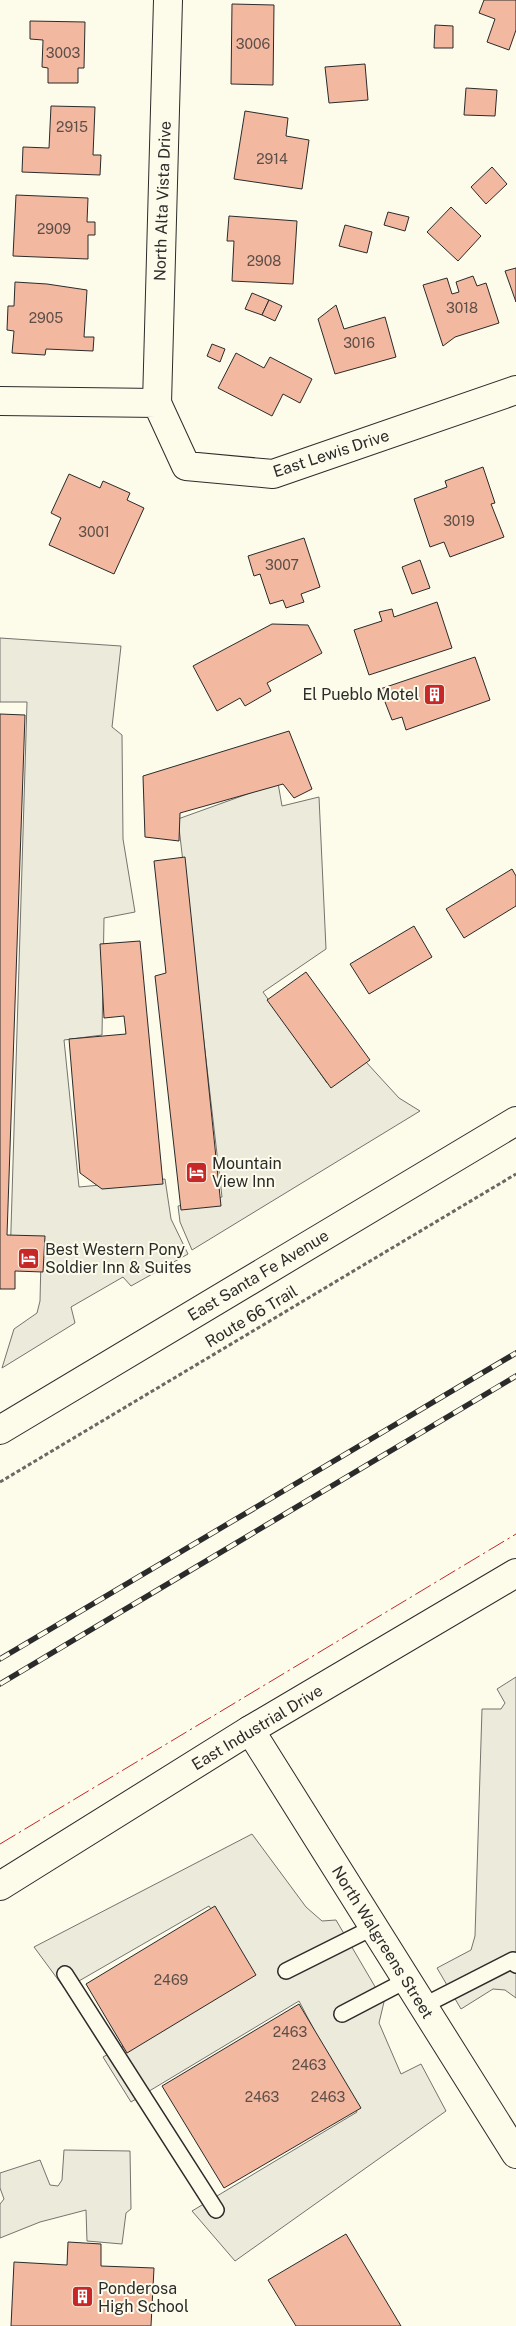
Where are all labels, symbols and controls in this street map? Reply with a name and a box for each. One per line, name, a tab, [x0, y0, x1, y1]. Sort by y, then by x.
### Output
house number: 3006	[236, 36, 270, 52]
house number: 3003	[46, 45, 80, 61]
house number: 2915	[56, 119, 88, 135]
street label: North Alta Vista Drive	[150, 121, 175, 281]
house number: 2914	[256, 151, 288, 167]
house number: 2909	[37, 221, 71, 237]
house number: 2908	[247, 253, 281, 269]
house number: 3018	[446, 300, 478, 316]
house number: 2905	[29, 310, 63, 326]
house number: 3016	[343, 335, 375, 351]
street label: East Lewis Drive	[271, 426, 392, 481]
house number: 3019	[443, 513, 475, 529]
house number: 3001	[78, 524, 110, 540]
house number: 3007	[265, 557, 299, 573]
building icon: El Pueblo Motel	[423, 682, 447, 706]
place label: El Pueblo Motel	[303, 685, 419, 704]
place label: Mountain View Inn	[212, 1154, 282, 1191]
hotel icon: Mountain View Inn	[184, 1160, 208, 1184]
street label: East Santa Fe Avenue	[184, 1226, 332, 1325]
place label: Best Western Pony Soldier Inn & Suites	[45, 1240, 191, 1277]
hotel icon: Best Western Pony Soldier Inn & Suites	[17, 1246, 41, 1270]
street label: Route 66 Trail	[202, 1281, 301, 1351]
street label: East Industrial Drive	[188, 1681, 326, 1774]
street label: North Walgreens Street	[328, 1862, 437, 2022]
house number: 2469	[154, 1972, 189, 1988]
house number: 2463	[273, 2024, 307, 2040]
house number: 2463	[292, 2057, 326, 2073]
house number: 2463	[245, 2089, 279, 2105]
house number: 2463	[311, 2089, 345, 2105]
place label: Ponderosa High School	[98, 2279, 189, 2316]
building icon: Ponderosa High School	[70, 2285, 94, 2309]

